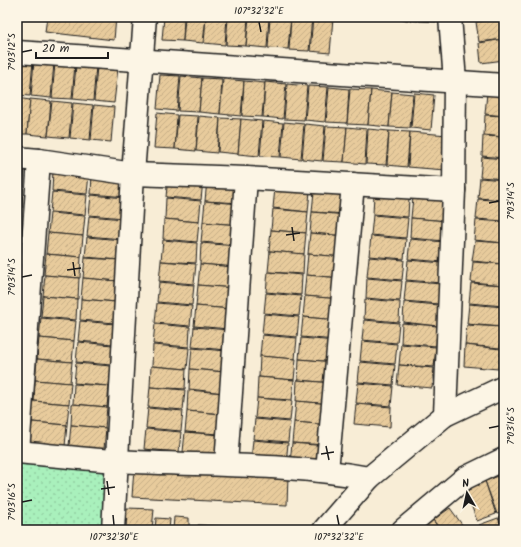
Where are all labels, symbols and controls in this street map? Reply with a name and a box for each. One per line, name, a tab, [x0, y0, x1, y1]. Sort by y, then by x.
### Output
text: 107°32'32"E	[234, 3, 285, 19]
text: 7°03'12"S	[4, 32, 20, 71]
scale bar	[36, 34, 108, 60]
text: 20 m	[42, 39, 70, 58]
text: 7°03'14"S	[503, 182, 519, 220]
text: 7°03'14"S	[4, 258, 20, 296]
text: 7°03'16"S	[503, 407, 519, 445]
north arrow	[447, 473, 487, 513]
text: N	[461, 475, 470, 494]
text: 7°03'16"S	[4, 483, 20, 521]
text: 107°32'30"E	[90, 529, 140, 545]
text: 107°32'32"E	[314, 529, 365, 545]

